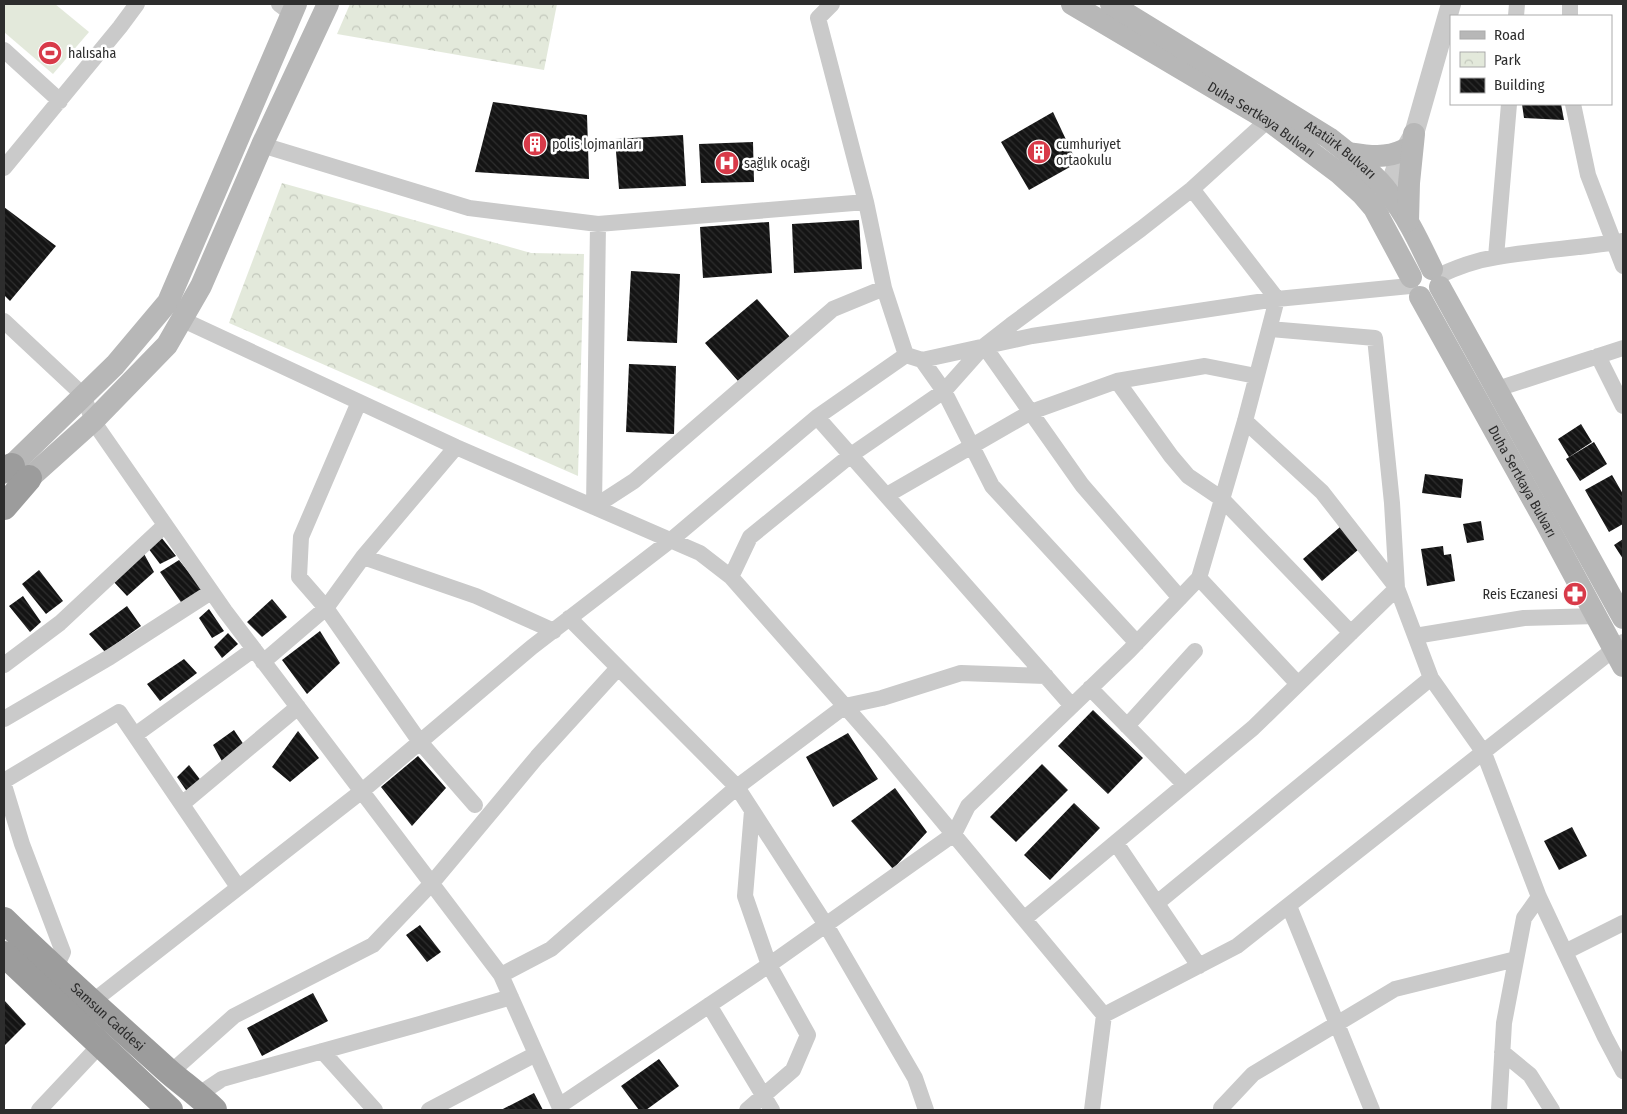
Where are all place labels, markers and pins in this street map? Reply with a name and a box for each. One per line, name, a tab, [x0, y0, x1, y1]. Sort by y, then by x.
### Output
sports icon: halısaha	[37, 40, 63, 66]
place label: halısaha	[68, 45, 116, 62]
building icon: polis lojmanları	[522, 131, 548, 157]
place label: polis lojmanları	[552, 136, 642, 153]
place label: cumhuriyet ortaokulu	[1056, 136, 1121, 169]
building icon: cumhuriyet ortaokulu	[1026, 139, 1052, 165]
hospital icon: sağlık ocağı	[714, 150, 740, 176]
place label: sağlık ocağı	[744, 155, 810, 172]
pharmacy icon: Reis Eczanesi	[1562, 581, 1588, 607]
place label: Reis Eczanesi	[1483, 586, 1558, 603]

